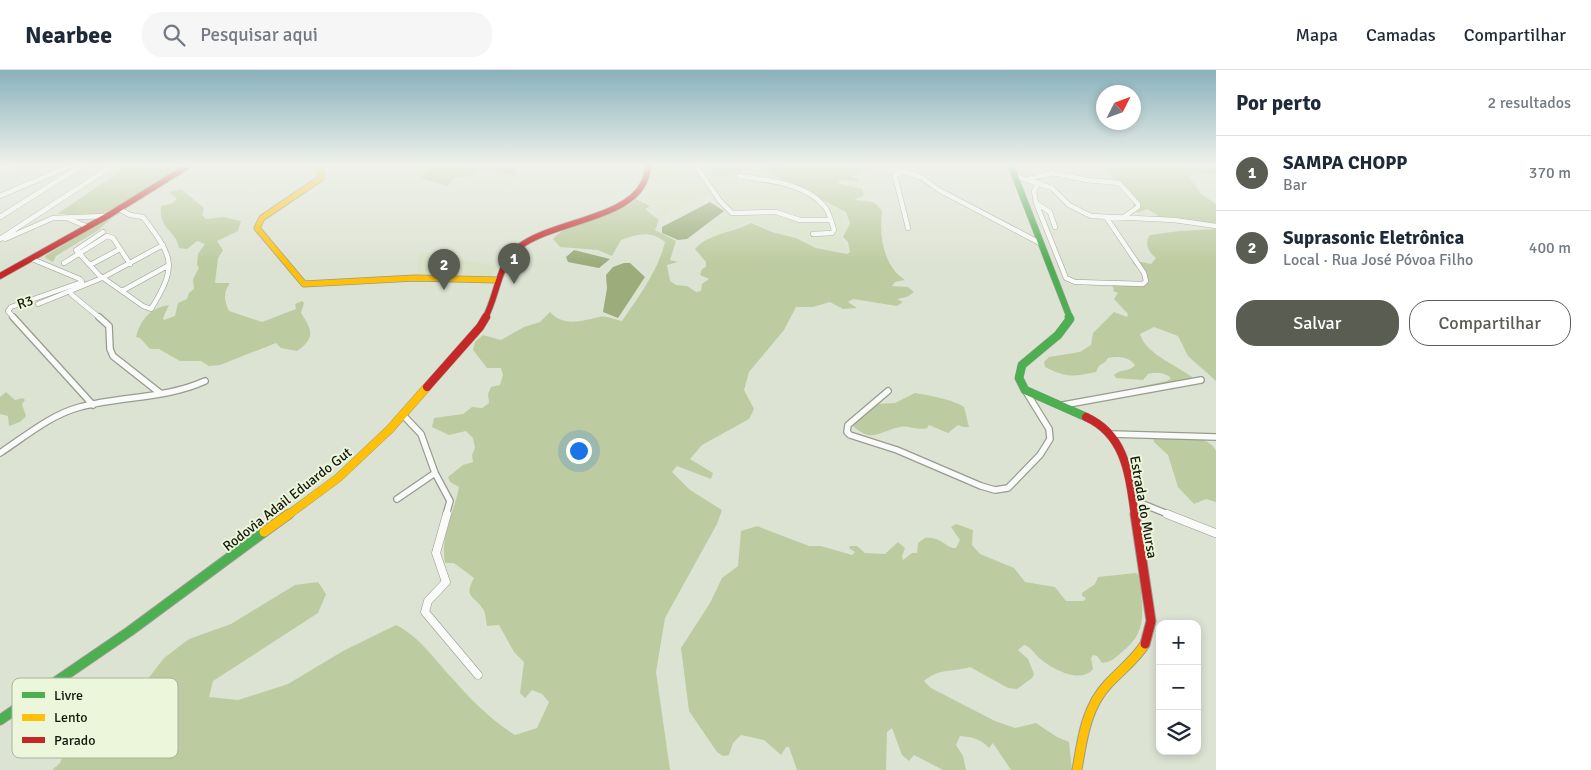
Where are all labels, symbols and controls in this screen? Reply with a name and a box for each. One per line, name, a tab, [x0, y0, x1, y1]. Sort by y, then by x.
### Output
search box	[142, 12, 492, 57]
text: Nearbee	[25, 20, 112, 50]
icon: search	[160, 21, 188, 49]
text: Pesquisar aqui	[200, 23, 318, 47]
text: Mapa	[1296, 24, 1338, 46]
text: Camadas	[1366, 24, 1436, 46]
text: Compartilhar	[1464, 24, 1566, 46]
north arrow	[1096, 85, 1141, 130]
text: Por perto	[1236, 90, 1321, 116]
text: 2 resultados	[1488, 93, 1571, 113]
text: SAMPA CHOPP	[1283, 151, 1408, 175]
text: 1	[1248, 163, 1256, 183]
text: 370 m	[1529, 163, 1571, 183]
text: Bar	[1283, 175, 1307, 195]
text: Suprasonic Eletrônica	[1283, 226, 1464, 250]
text: 2	[1248, 238, 1256, 258]
text: 400 m	[1529, 238, 1571, 258]
pin: 1	[498, 243, 530, 284]
pin: 2	[428, 249, 460, 290]
text: Local · Rua José Póvoa Filho	[1283, 250, 1473, 270]
street label: R3	[15, 292, 35, 313]
button: Salvar	[1236, 300, 1399, 346]
button: Compartilhar	[1409, 300, 1571, 346]
your location	[566, 438, 592, 464]
street label: Rodovia Adail Eduardo Gut	[220, 444, 355, 555]
street label: Estrada do Mursa	[1126, 455, 1161, 560]
map controls	[1156, 620, 1201, 755]
button: +	[1156, 620, 1201, 665]
button: −	[1156, 665, 1201, 710]
legend	[12, 678, 178, 758]
text: Livre	[54, 687, 83, 704]
text: Lento	[54, 709, 88, 726]
button: layers	[1156, 710, 1201, 755]
text: Parado	[54, 732, 96, 749]

